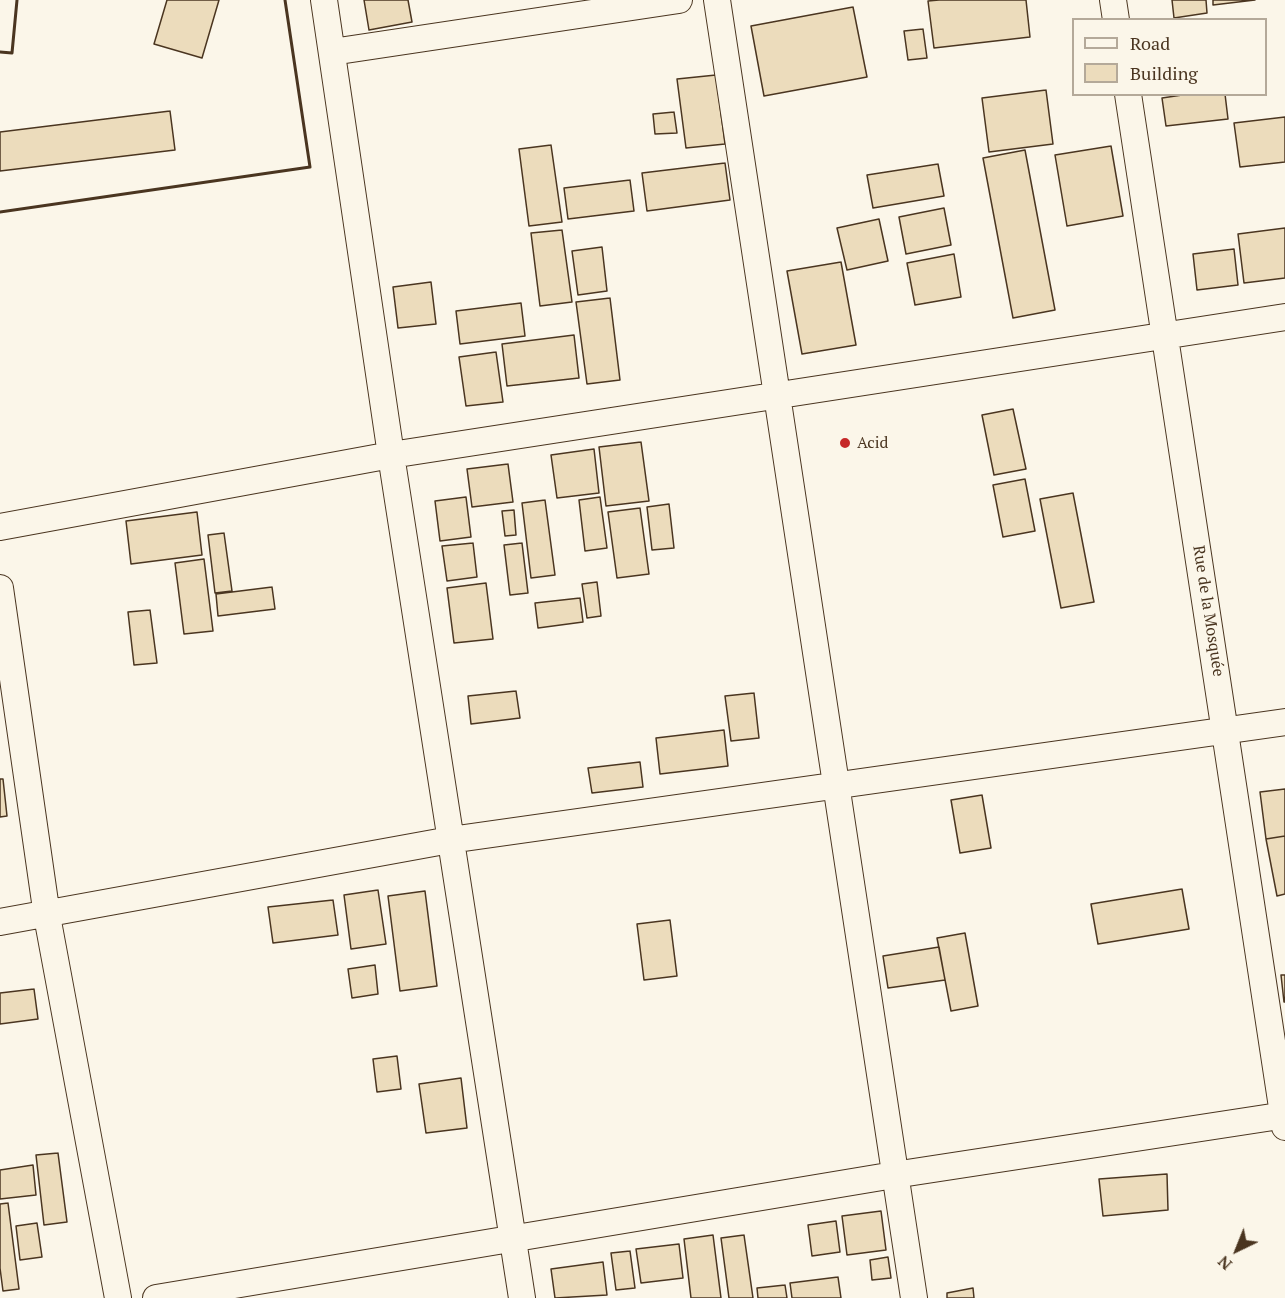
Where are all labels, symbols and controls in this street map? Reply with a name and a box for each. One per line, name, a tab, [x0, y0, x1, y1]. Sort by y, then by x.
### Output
legend	[1072, 18, 1267, 96]
text: Road	[1130, 31, 1170, 55]
text: Building	[1130, 61, 1198, 85]
place label: Acid	[857, 433, 889, 453]
marker: Acid	[838, 436, 852, 450]
street label: Rue de la Mosquée	[1188, 544, 1228, 678]
north arrow	[1207, 1220, 1267, 1280]
text: N	[1213, 1251, 1237, 1275]

